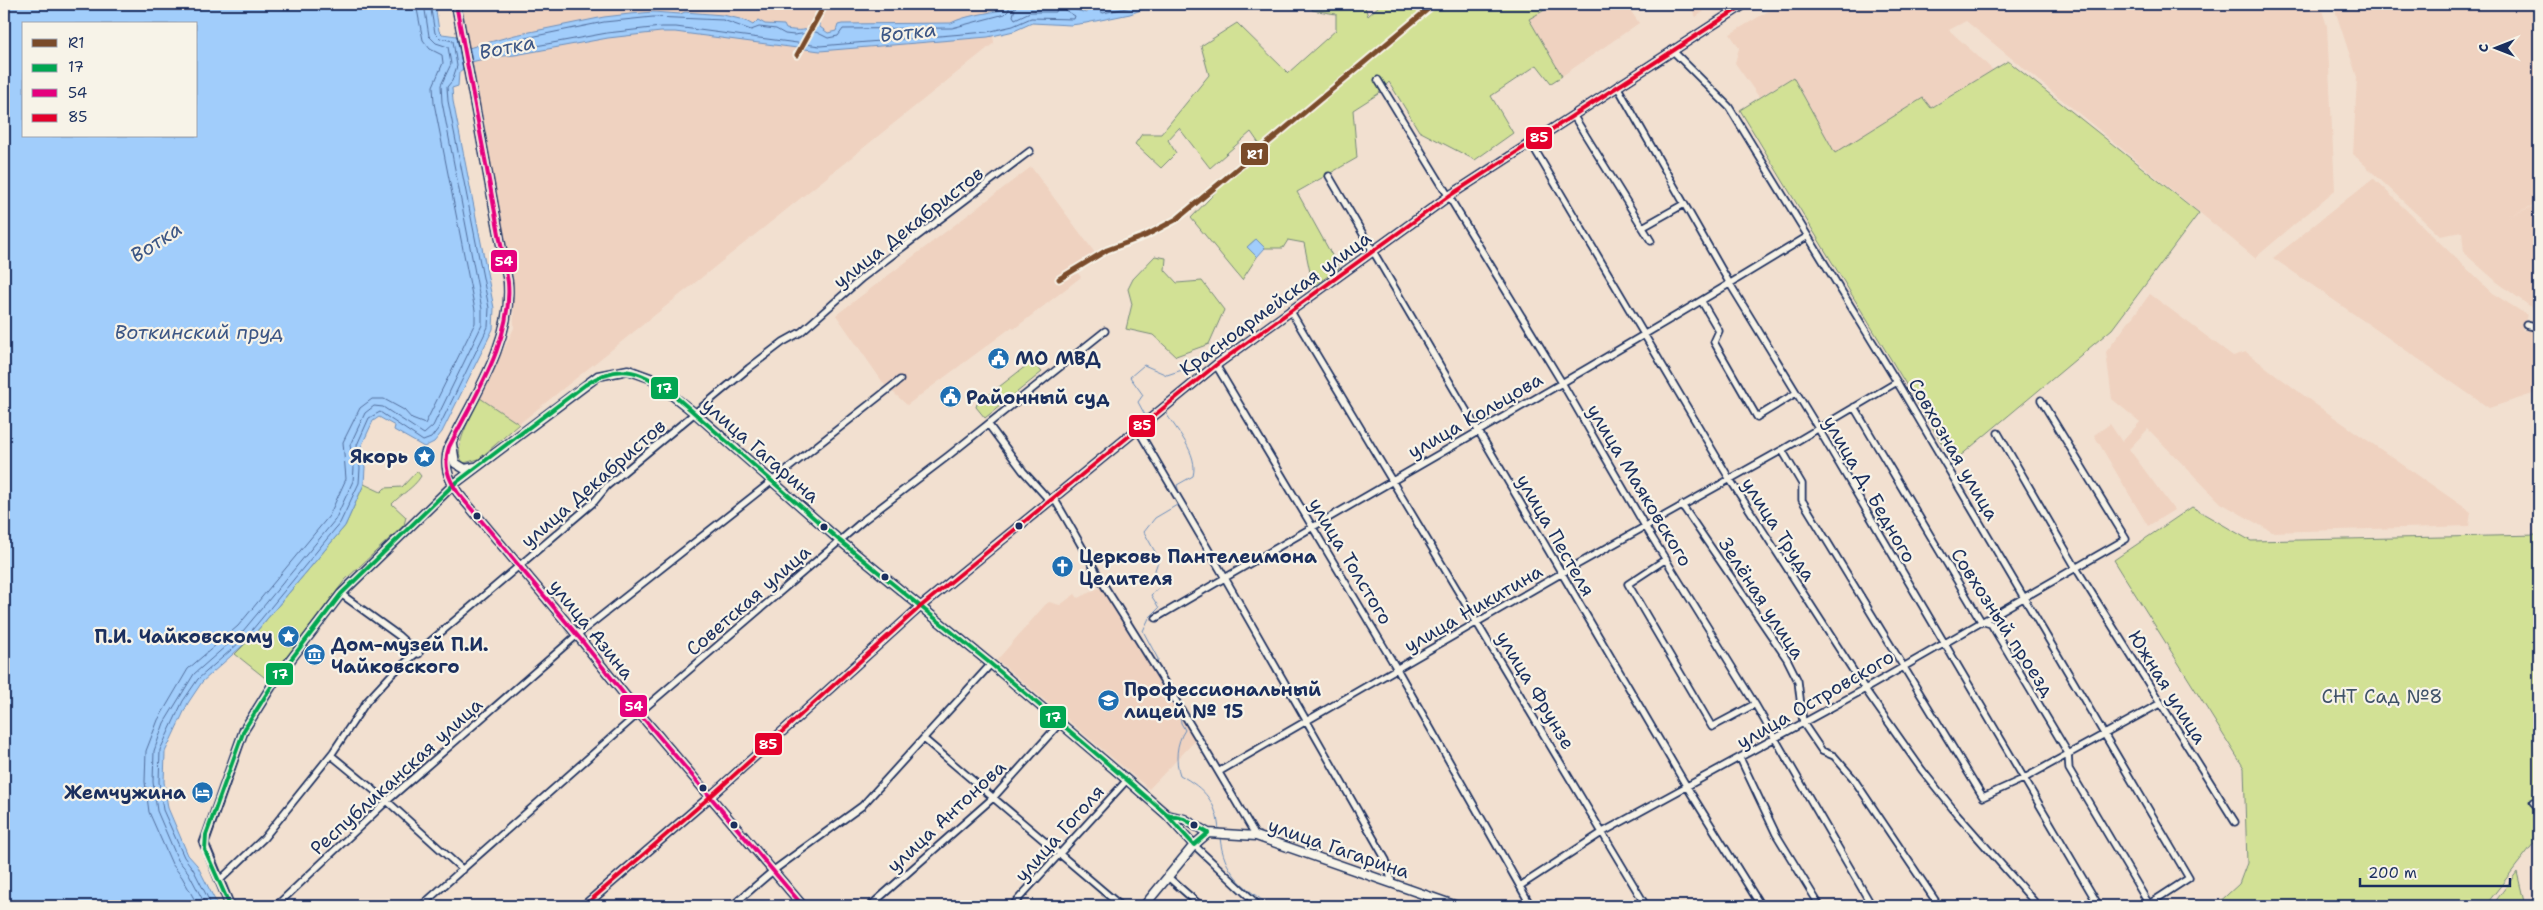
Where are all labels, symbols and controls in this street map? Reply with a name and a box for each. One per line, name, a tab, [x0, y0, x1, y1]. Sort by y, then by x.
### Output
water label: Вотка	[878, 16, 938, 48]
legend	[22, 22, 198, 138]
north arrow	[2470, 22, 2520, 72]
water label: Вотка	[477, 29, 537, 65]
text: R1	[68, 33, 84, 53]
text: С	[2474, 44, 2492, 52]
text: 17	[68, 57, 84, 77]
text: 54	[68, 83, 87, 103]
text: 85	[68, 107, 87, 127]
line badge: 85	[1525, 126, 1553, 150]
text: 85	[1530, 128, 1549, 146]
line badge: R1	[1240, 142, 1269, 166]
text: R1	[1247, 145, 1263, 163]
street label: улица Декабристов	[828, 161, 989, 294]
water label: Вотка	[125, 216, 187, 268]
street label: Красноармейская улица	[1175, 225, 1376, 381]
line badge: 54	[490, 249, 518, 273]
text: 54	[495, 252, 513, 270]
water label: Воткинский пруд	[114, 319, 284, 345]
public building icon: МО МВД	[987, 346, 1011, 370]
place label: МО МВД	[1015, 346, 1101, 371]
street label: улица Кольцова	[1403, 367, 1547, 464]
street label: Совхозная улица	[1903, 373, 2005, 525]
line badge: 17	[650, 376, 679, 400]
text: 17	[656, 379, 672, 397]
public building icon: Районный суд	[938, 385, 962, 409]
place label: Районный суд	[966, 385, 1110, 410]
street label: улица Гагарина	[697, 392, 825, 508]
street label: улица Маяковского	[1581, 399, 1698, 571]
street label: улица Д. Бедного	[1817, 411, 1922, 567]
street label: улица Декабристов	[516, 413, 671, 553]
line badge: 85	[1128, 414, 1156, 438]
text: 85	[1133, 416, 1152, 434]
place label: Якорь	[350, 444, 408, 469]
place icon: Якорь	[412, 444, 436, 468]
street label: улица Пестеля	[1511, 470, 1601, 601]
street label: улица Труда	[1736, 473, 1822, 586]
street label: улица Толстого	[1303, 493, 1398, 629]
unlabelled marker	[472, 511, 482, 521]
unlabelled marker	[1014, 521, 1024, 531]
unlabelled marker	[819, 522, 829, 532]
street label: Зелёная улица	[1713, 533, 1810, 664]
street label: Советская улица	[681, 539, 816, 661]
street label: Совхозный проезд	[1945, 543, 2060, 701]
place label: Церковь Пантелеимона Целителя	[1079, 544, 1317, 591]
church icon: Церковь Пантелеимона Целителя	[1051, 555, 1075, 579]
street label: улица Никитина	[1399, 559, 1547, 658]
unlabelled marker	[880, 572, 890, 582]
street label: улица Азина	[544, 574, 640, 685]
place label: П.И. Чайковскому	[95, 624, 273, 649]
place icon: П.И. Чайковскому	[277, 624, 301, 648]
street label: Южная улица	[2123, 626, 2213, 749]
street label: улица Фрунзе	[1490, 627, 1581, 754]
place label: Дом-музей П.И. Чайковского	[331, 632, 489, 679]
museum icon: Дом-музей П.И. Чайковского	[303, 643, 327, 667]
street label: улица Островского	[1732, 644, 1899, 755]
line badge: 17	[265, 662, 294, 686]
text: 17	[272, 665, 288, 683]
place label: Профессиональный лицей № 15	[1124, 677, 1321, 724]
park label: СНТ Сад №8	[2321, 684, 2443, 709]
school or university icon: Профессиональный лицей № 15	[1096, 688, 1120, 712]
street label: Республиканская улица	[305, 692, 488, 861]
line badge: 54	[619, 694, 648, 718]
text: 54	[625, 697, 643, 715]
line badge: 17	[1039, 705, 1067, 729]
text: 17	[1045, 708, 1061, 726]
line badge: 85	[754, 732, 783, 756]
text: 85	[759, 735, 778, 753]
street label: улица Антонова	[882, 755, 1011, 878]
street label: улица Гоголя	[1009, 779, 1110, 887]
place label: Жемчужина	[64, 780, 186, 805]
hotel icon: Жемчужина	[190, 780, 214, 804]
unlabelled marker	[698, 783, 708, 793]
street label: улица Гагарина	[1265, 813, 1413, 884]
unlabelled marker	[729, 820, 739, 830]
unlabelled marker	[1189, 820, 1199, 830]
scale bar	[2360, 855, 2510, 887]
text: 200 m	[2368, 863, 2417, 883]

